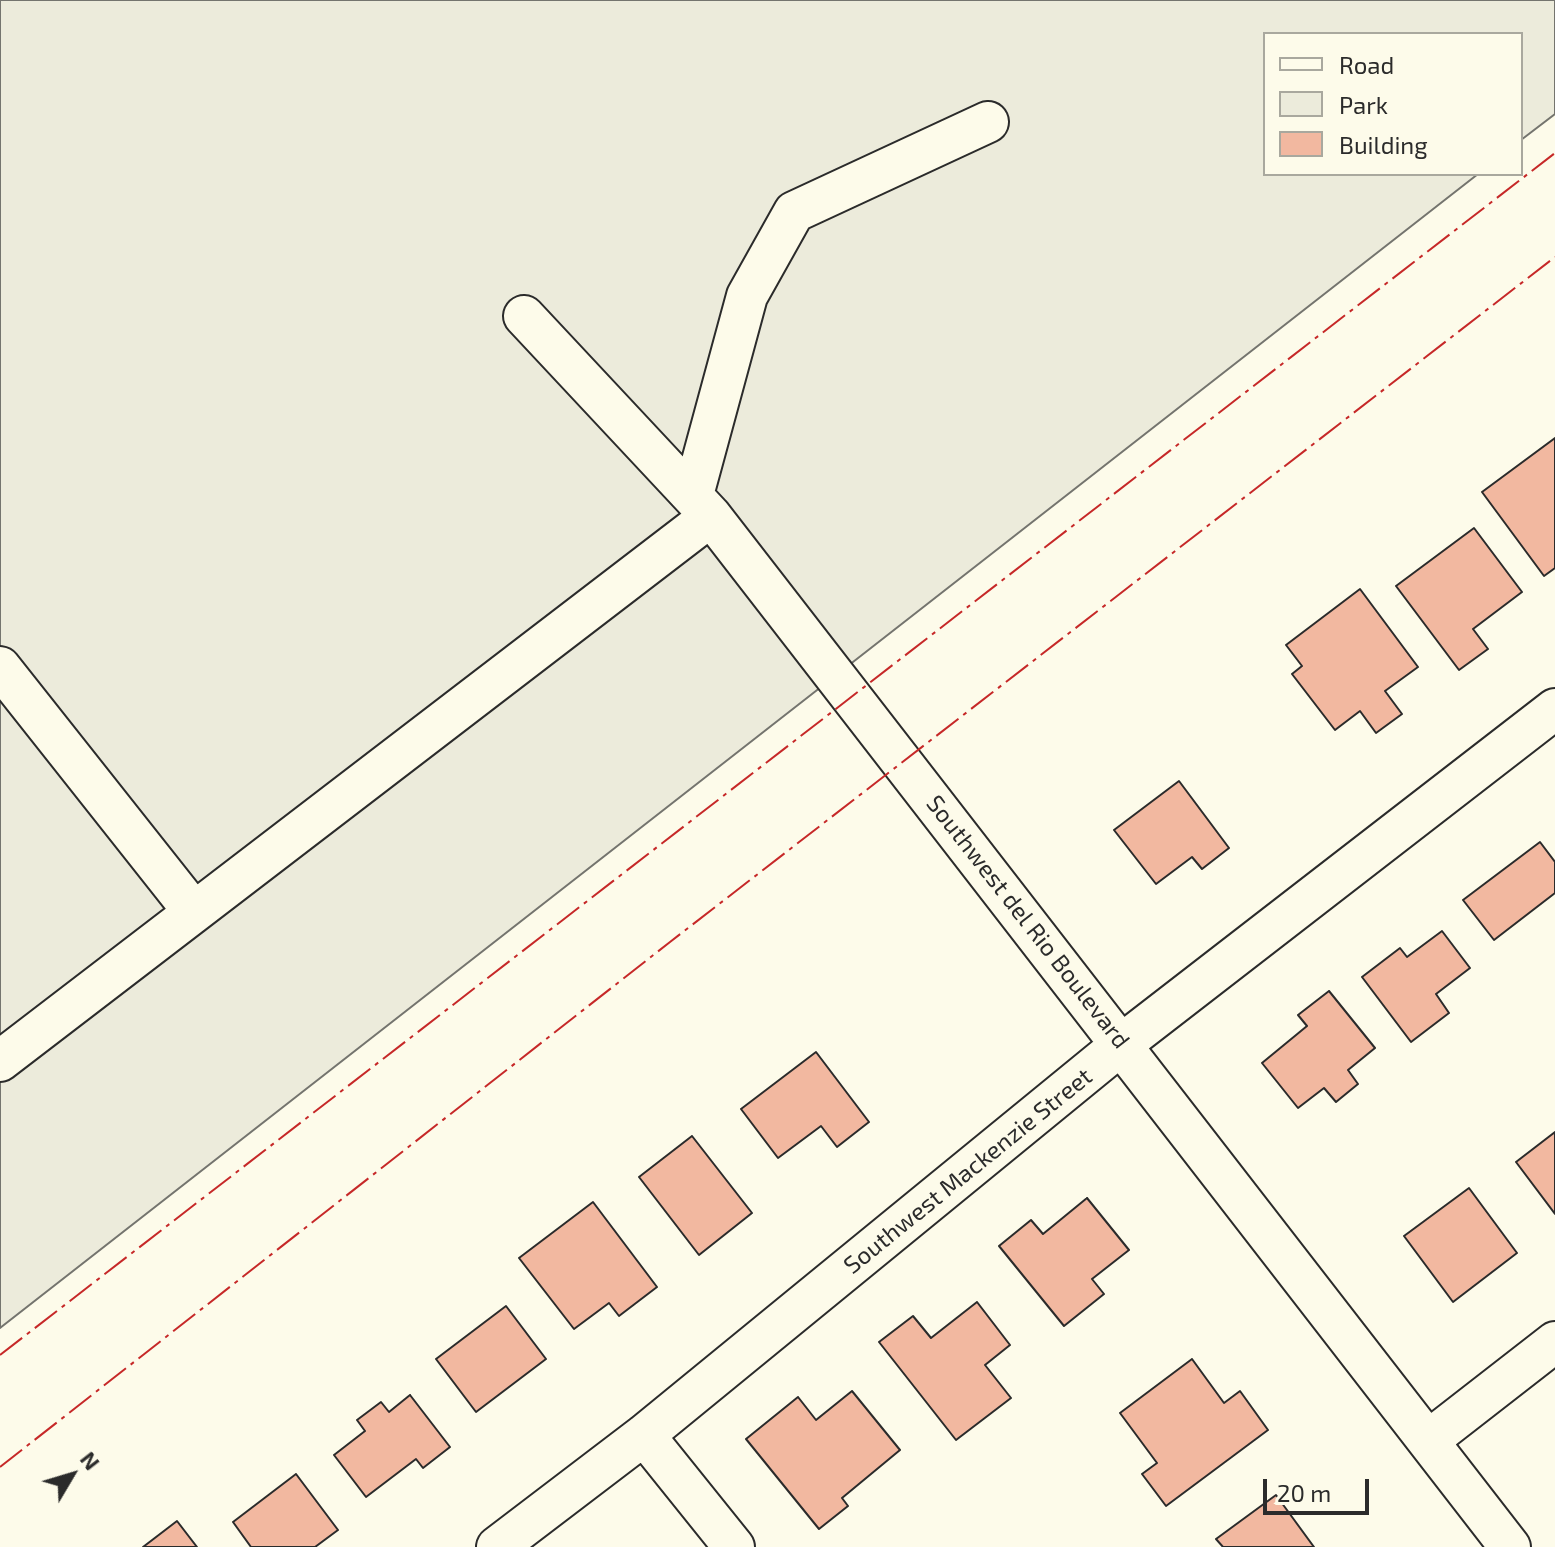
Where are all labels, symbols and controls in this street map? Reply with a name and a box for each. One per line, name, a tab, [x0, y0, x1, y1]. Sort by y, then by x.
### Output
legend	[1263, 32, 1523, 176]
text: Road	[1339, 50, 1394, 79]
text: Park	[1339, 90, 1388, 119]
text: Building	[1339, 130, 1428, 159]
street label: Southwest del Rio Boulevard	[920, 790, 1136, 1054]
street label: Southwest Mackenzie Street	[838, 1062, 1098, 1280]
north arrow	[32, 1435, 112, 1515]
text: N	[76, 1446, 106, 1474]
scale bar	[1267, 1463, 1373, 1513]
text: 20 m	[1277, 1478, 1331, 1507]

